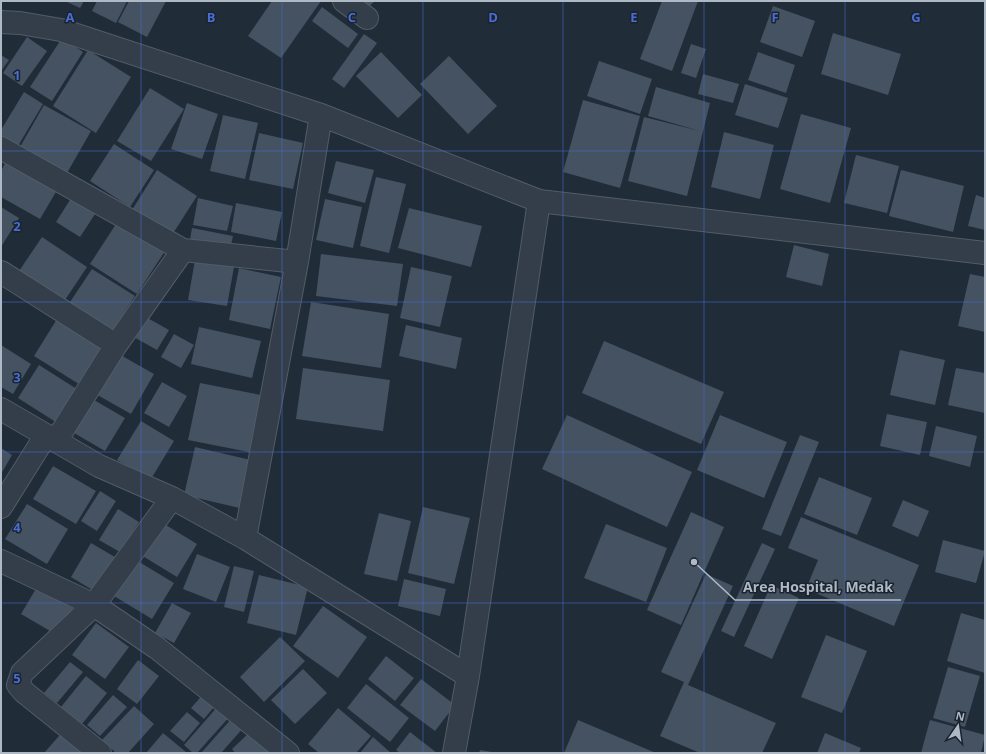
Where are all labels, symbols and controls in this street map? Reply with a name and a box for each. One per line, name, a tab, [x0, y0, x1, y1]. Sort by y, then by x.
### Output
text: A	[66, 8, 75, 26]
text: B	[207, 8, 216, 26]
text: C	[348, 8, 356, 26]
text: D	[488, 8, 498, 26]
text: E	[630, 8, 638, 26]
text: F	[771, 8, 779, 26]
text: G	[911, 8, 921, 26]
text: 1	[13, 66, 21, 84]
text: 2	[13, 217, 21, 235]
text: 3	[13, 368, 21, 386]
text: 4	[13, 518, 21, 536]
callout: Area Hospital, Medak	[735, 574, 901, 600]
text: Area Hospital, Medak	[743, 577, 893, 596]
text: 5	[13, 669, 21, 687]
north arrow	[938, 706, 978, 746]
text: N	[954, 707, 966, 724]

